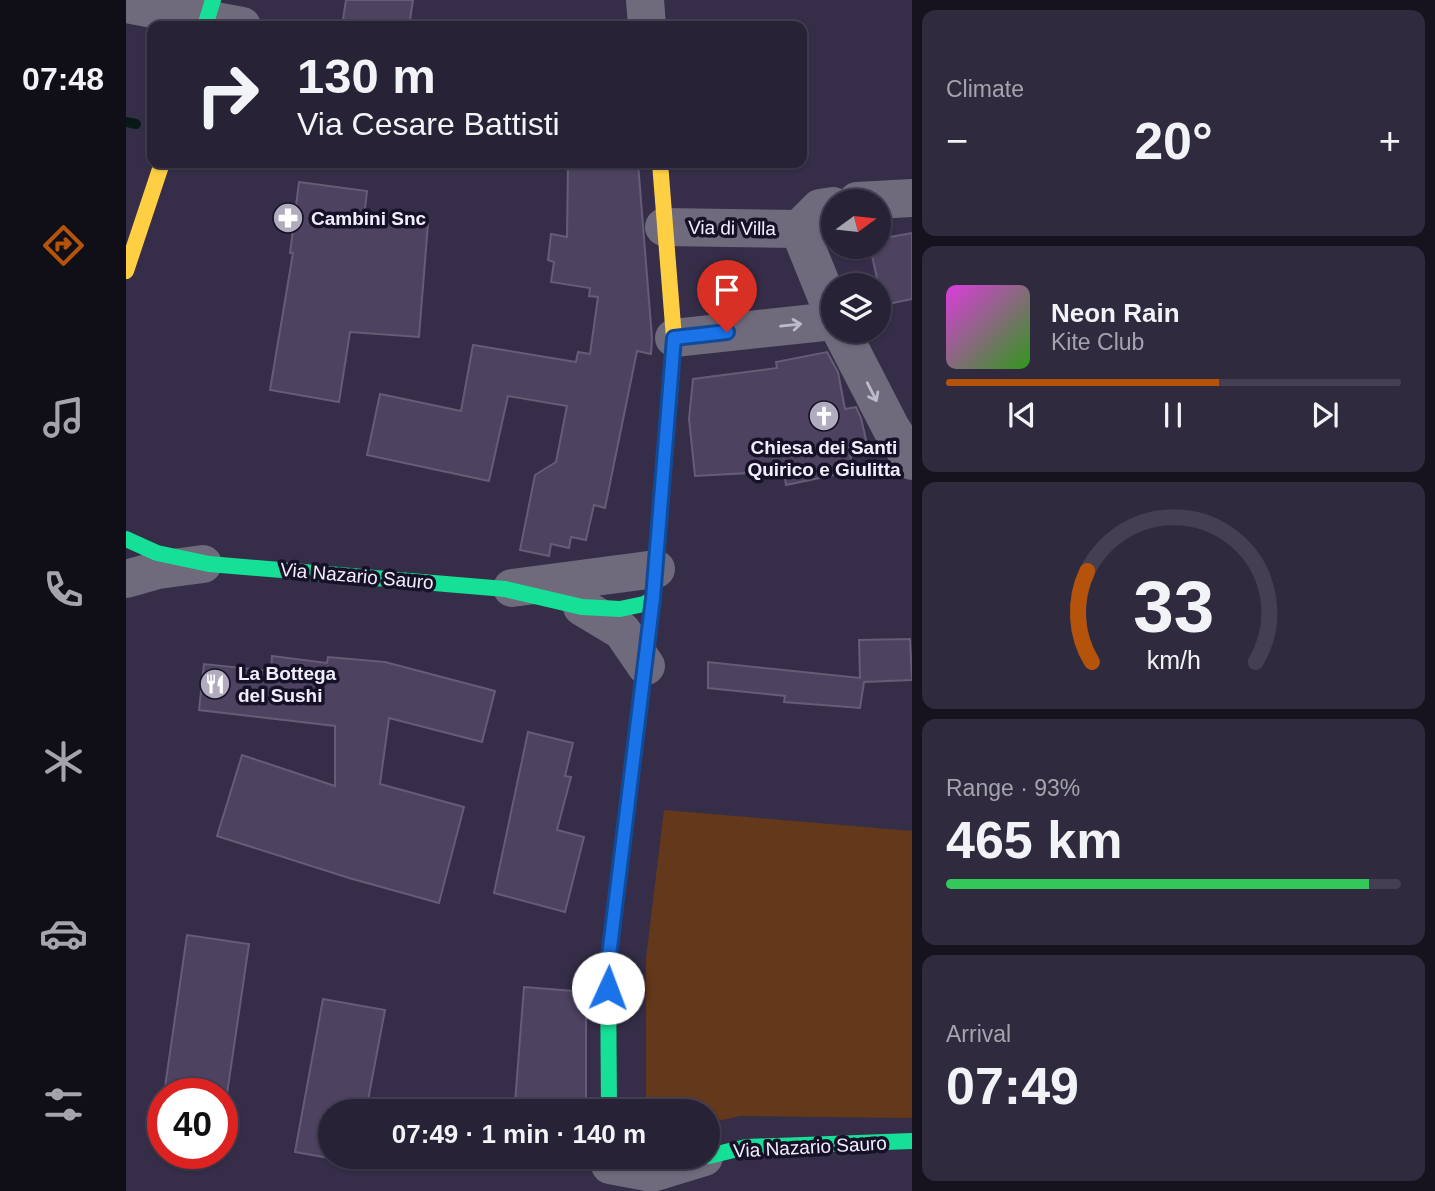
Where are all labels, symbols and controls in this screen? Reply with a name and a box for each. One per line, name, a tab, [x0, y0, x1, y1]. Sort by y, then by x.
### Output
icon: right	[182, 49, 273, 140]
text: 130 m	[297, 49, 436, 103]
text: 07:48	[22, 61, 104, 97]
text: Climate	[946, 76, 1024, 102]
text: Via Cesare Battisti	[297, 106, 560, 142]
text: 20°	[1134, 112, 1213, 170]
text: −	[946, 120, 968, 162]
text: +	[1379, 120, 1401, 162]
north arrow	[821, 189, 891, 259]
map controls	[821, 189, 891, 343]
pharmacy icon: Cambini Snc	[271, 201, 305, 235]
place label: Cambini Snc	[311, 208, 427, 229]
street label: Via di Villa	[688, 217, 777, 239]
icon: directions	[39, 221, 88, 270]
pin	[697, 260, 757, 332]
icon: arrive	[708, 271, 746, 309]
button: layers	[821, 273, 891, 343]
text: Neon Rain	[1051, 298, 1180, 328]
one-way arrow	[779, 319, 802, 332]
text: Kite Club	[1051, 329, 1144, 355]
one-way arrow	[866, 381, 879, 402]
icon: music	[39, 393, 88, 442]
icon: previous	[1003, 396, 1041, 434]
icon: pause	[1154, 396, 1192, 434]
icon: next	[1306, 396, 1344, 434]
church icon: Chiesa dei Santi Quirico e Giulitta	[807, 399, 841, 433]
place label: Chiesa dei Santi Quirico e Giulitta	[747, 437, 901, 480]
street label: Via Nazario Sauro	[279, 559, 435, 593]
icon: phone	[39, 565, 88, 614]
text: 33	[1133, 566, 1214, 647]
text: km/h	[1146, 645, 1201, 673]
place label: La Bottega del Sushi	[238, 663, 337, 706]
restaurant icon: La Bottega del Sushi	[198, 667, 232, 701]
icon: climate	[39, 737, 88, 786]
text: Range · 93%	[946, 775, 1080, 801]
text: 465 km	[946, 811, 1122, 869]
icon: car	[39, 909, 88, 958]
position arrow	[571, 951, 645, 1025]
text: Arrival	[946, 1021, 1011, 1047]
text: 07:49	[946, 1057, 1079, 1115]
speed limit sign: 40	[147, 1078, 238, 1169]
icon: filters	[39, 1080, 88, 1129]
text: 07:49 · 1 min · 140 m	[392, 1119, 646, 1149]
street label: Via Nazario Sauro	[733, 1132, 887, 1162]

